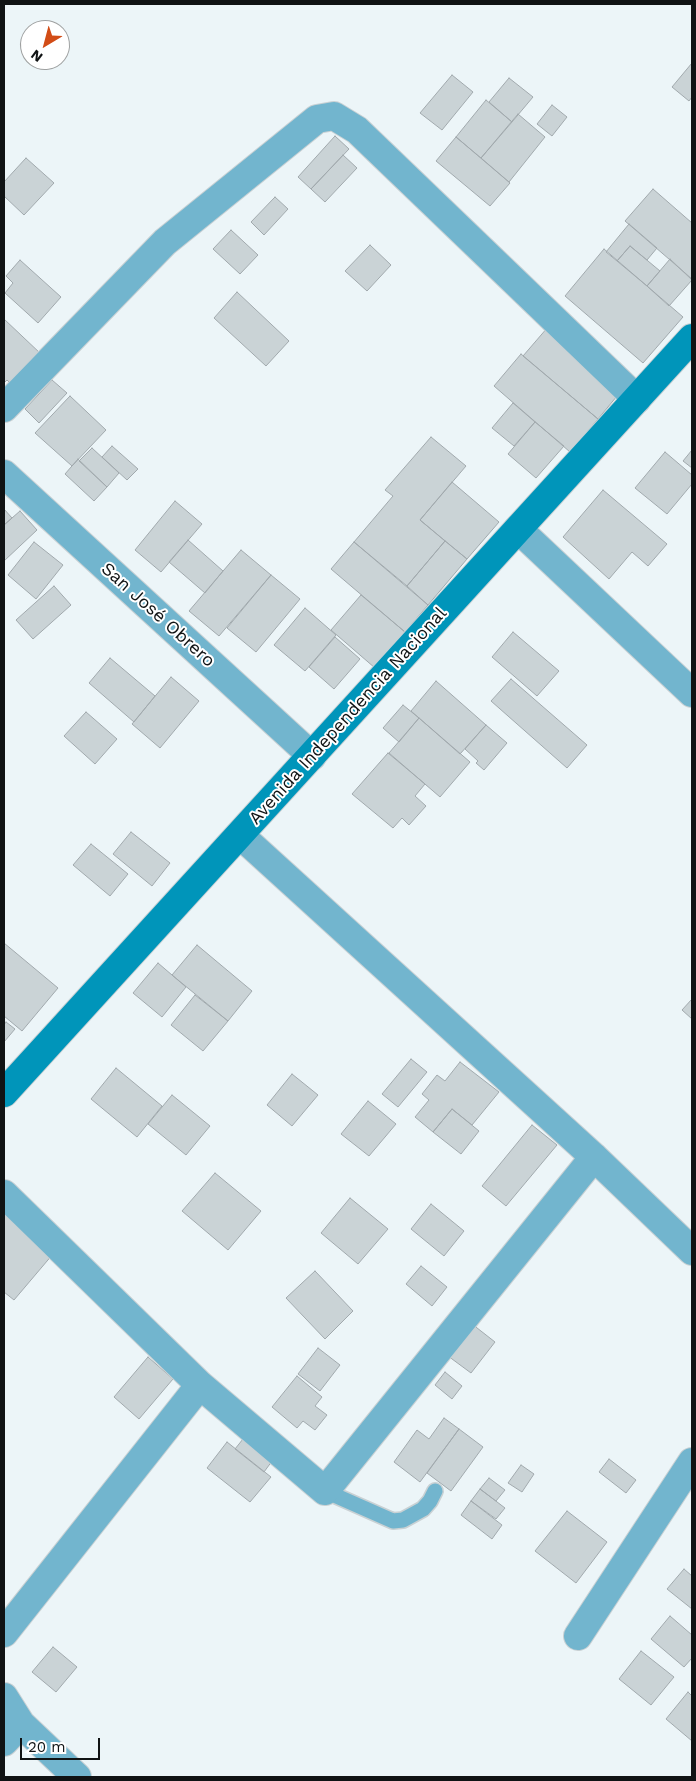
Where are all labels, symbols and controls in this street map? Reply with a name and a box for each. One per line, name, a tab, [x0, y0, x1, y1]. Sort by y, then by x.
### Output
north arrow	[20, 20, 70, 70]
text: N	[28, 47, 46, 66]
street label: San José Obrero	[97, 558, 219, 672]
street label: Avenida Independencia Nacional	[245, 603, 451, 829]
scale bar	[22, 1728, 102, 1760]
text: 20 m	[28, 1738, 66, 1756]

